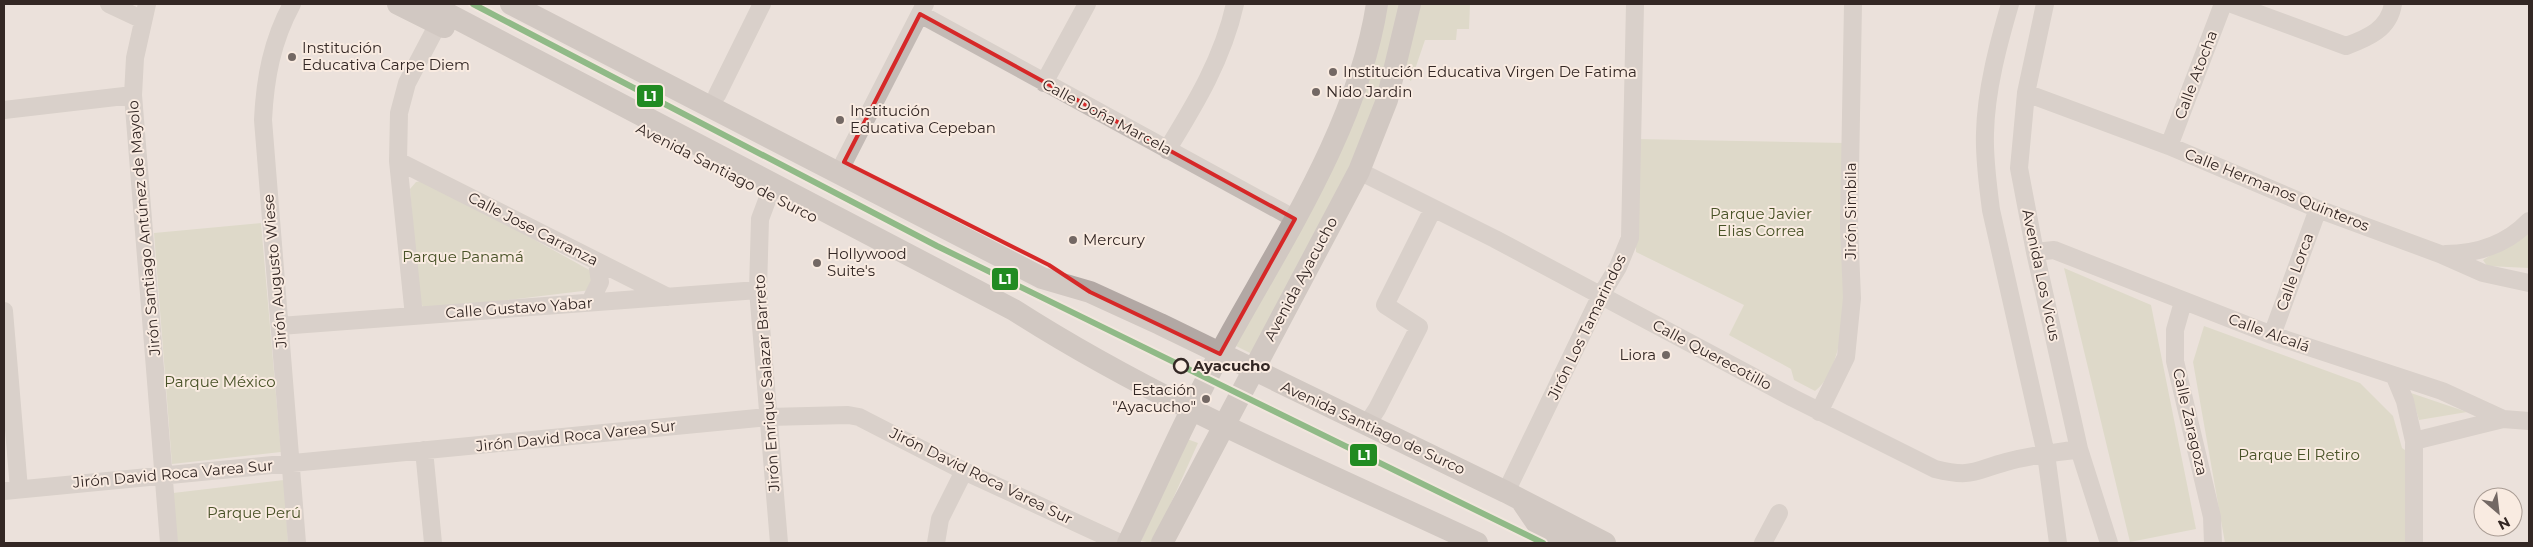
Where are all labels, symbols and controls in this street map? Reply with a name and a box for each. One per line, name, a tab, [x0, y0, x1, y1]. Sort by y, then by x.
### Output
street label: Calle Atocha	[2170, 28, 2221, 122]
place label: Institución Educativa Carpe Diem	[302, 38, 470, 74]
marker: Institución Educativa Carpe Diem	[286, 51, 298, 63]
place label: Institución Educativa Virgen De Fatima	[1343, 62, 1637, 81]
marker: Institución Educativa Virgen De Fatima	[1327, 66, 1339, 78]
street label: Calle Doña Marcela	[1039, 74, 1175, 159]
place label: Nido Jardin	[1326, 82, 1412, 101]
line badge: L1	[636, 84, 664, 108]
marker: Nido Jardin	[1310, 86, 1322, 98]
text: L1	[643, 87, 657, 105]
street label: Jirón Santiago Antúnez de Mayolo	[123, 100, 164, 357]
place label: Institución Educativa Cepeban	[850, 101, 996, 137]
marker: Institución Educativa Cepeban	[834, 114, 846, 126]
street label: Avenida Santiago de Surco	[633, 118, 821, 227]
street label: Calle Hermanos Quinteros	[2182, 144, 2372, 235]
street label: Jirón Simbila	[1841, 162, 1860, 261]
street label: Calle Jose Carranza	[465, 187, 602, 270]
street label: Jirón Augusto Wiese	[258, 193, 291, 350]
park label: Parque Javier Elias Correa	[1710, 204, 1812, 240]
street label: Avenida Los Vicus	[2018, 207, 2065, 342]
street label: Avenida Ayacucho	[1260, 213, 1341, 344]
place label: Mercury	[1083, 230, 1146, 249]
street label: Calle Lorca	[2272, 230, 2317, 313]
marker: Mercury	[1067, 234, 1079, 246]
place label: Hollywood Suite's	[827, 244, 907, 280]
park label: Parque Panamá	[402, 247, 524, 266]
street label: Jirón Los Tamarindos	[1543, 251, 1630, 403]
marker: Hollywood Suite's	[811, 257, 823, 269]
line badge: L1	[991, 267, 1019, 291]
text: L1	[998, 270, 1012, 288]
street label: Jirón Enrique Salazar Barreto	[749, 274, 784, 493]
street label: Calle Gustavo Yabar	[445, 293, 593, 322]
street label: Calle Alcalá	[2226, 309, 2313, 356]
street label: Calle Querecotillo	[1649, 315, 1775, 394]
place label: Liora	[1619, 345, 1656, 364]
marker: Liora	[1660, 349, 1672, 361]
place label: Ayacucho	[1192, 356, 1270, 375]
marker: Ayacucho	[1173, 358, 1189, 374]
street label: Calle Zaragoza	[2169, 366, 2212, 477]
park label: Parque México	[164, 372, 276, 391]
street label: Avenida Santiago de Surco	[1278, 376, 1468, 479]
place label: Estación "Ayacucho"	[1112, 380, 1196, 416]
marker: Estación "Ayacucho"	[1200, 393, 1212, 405]
street label: Jirón David Roca Varea Sur	[474, 416, 677, 456]
street label: Jirón David Roca Varea Sur	[886, 423, 1076, 528]
line badge: L1	[1349, 443, 1378, 467]
park label: Parque El Retiro	[2238, 445, 2360, 464]
text: L1	[1357, 446, 1371, 464]
street label: Jirón David Roca Varea Sur	[71, 455, 274, 492]
north arrow	[2473, 487, 2523, 537]
park label: Parque Perú	[207, 503, 301, 522]
text: N	[2495, 513, 2513, 534]

